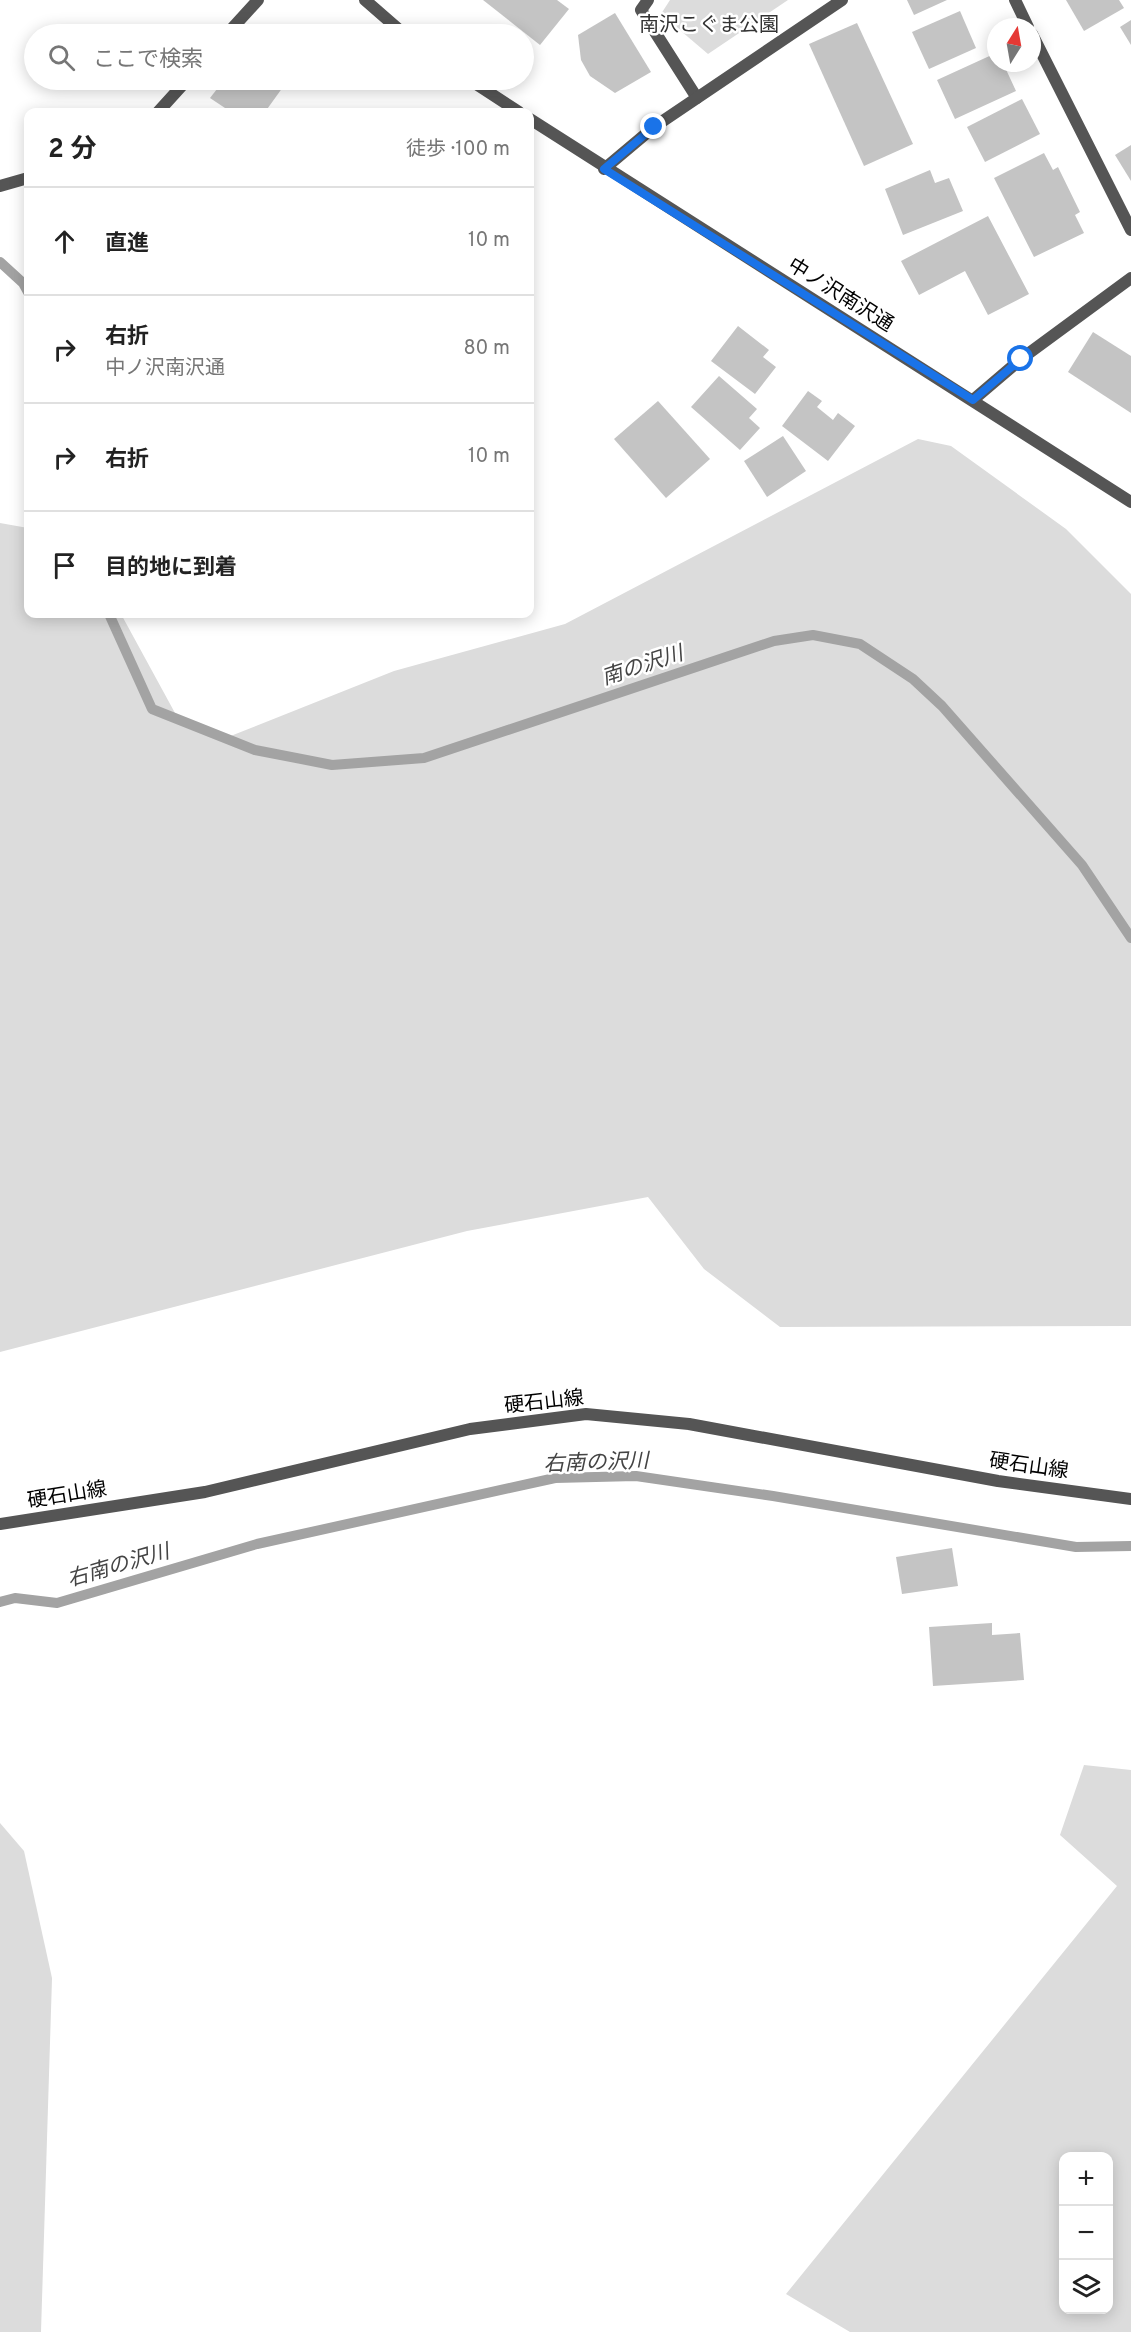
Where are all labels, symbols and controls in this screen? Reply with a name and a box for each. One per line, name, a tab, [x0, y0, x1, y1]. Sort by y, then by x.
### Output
park label: 南沢こぐま公園	[639, 13, 779, 39]
north arrow	[987, 18, 1041, 72]
search box	[24, 24, 534, 90]
icon: search	[45, 41, 78, 74]
text: ここで検索	[93, 47, 203, 74]
route end	[640, 113, 666, 139]
text: 2 分	[48, 134, 96, 167]
text: 徒歩 · 100 m	[406, 137, 510, 163]
icon: ahead	[48, 225, 81, 258]
text: 10 m	[468, 228, 510, 254]
text: 直進	[105, 231, 149, 258]
street label: 中ノ沢南沢通	[782, 253, 898, 339]
text: 右折	[105, 324, 149, 351]
icon: right	[48, 333, 81, 366]
text: 80 m	[464, 336, 510, 362]
route start	[1007, 345, 1033, 371]
text: 中ノ沢南沢通	[105, 356, 225, 382]
icon: right	[48, 441, 81, 474]
text: 10 m	[468, 444, 510, 470]
text: 右折	[105, 447, 149, 474]
icon: arrive	[48, 549, 81, 582]
text: 目的地に到着	[105, 555, 237, 582]
water label: 南の沢川	[598, 640, 688, 692]
street label: 硬石山線	[503, 1386, 585, 1420]
water label: 右南の沢川	[543, 1448, 651, 1479]
street label: 硬石山線	[987, 1449, 1070, 1485]
street label: 硬石山線	[26, 1477, 109, 1515]
water label: 右南の沢川	[64, 1538, 175, 1594]
map controls	[1059, 2152, 1113, 2314]
button: +	[1059, 2152, 1113, 2206]
button: −	[1059, 2206, 1113, 2260]
button: layers	[1059, 2260, 1113, 2314]

